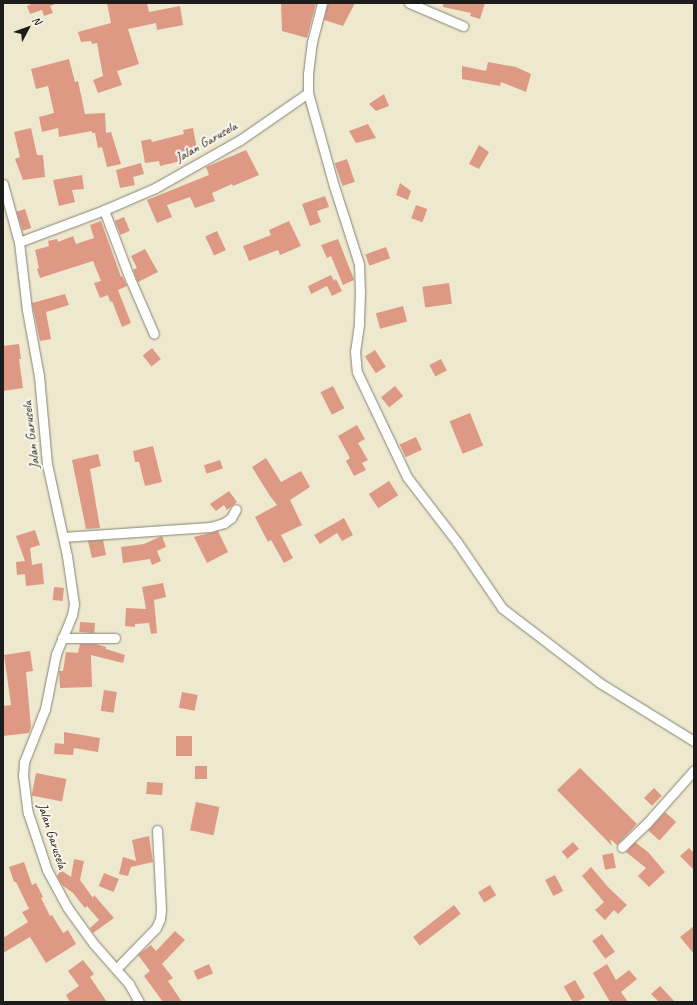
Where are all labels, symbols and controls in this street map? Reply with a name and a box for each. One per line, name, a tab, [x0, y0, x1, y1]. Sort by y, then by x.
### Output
north arrow	[8, 8, 48, 48]
text: N	[30, 13, 45, 27]
street label: Jalan Garusela	[172, 118, 240, 166]
street label: Jalan Garusela	[18, 400, 44, 470]
street label: Jalan Garusela	[33, 801, 71, 871]

